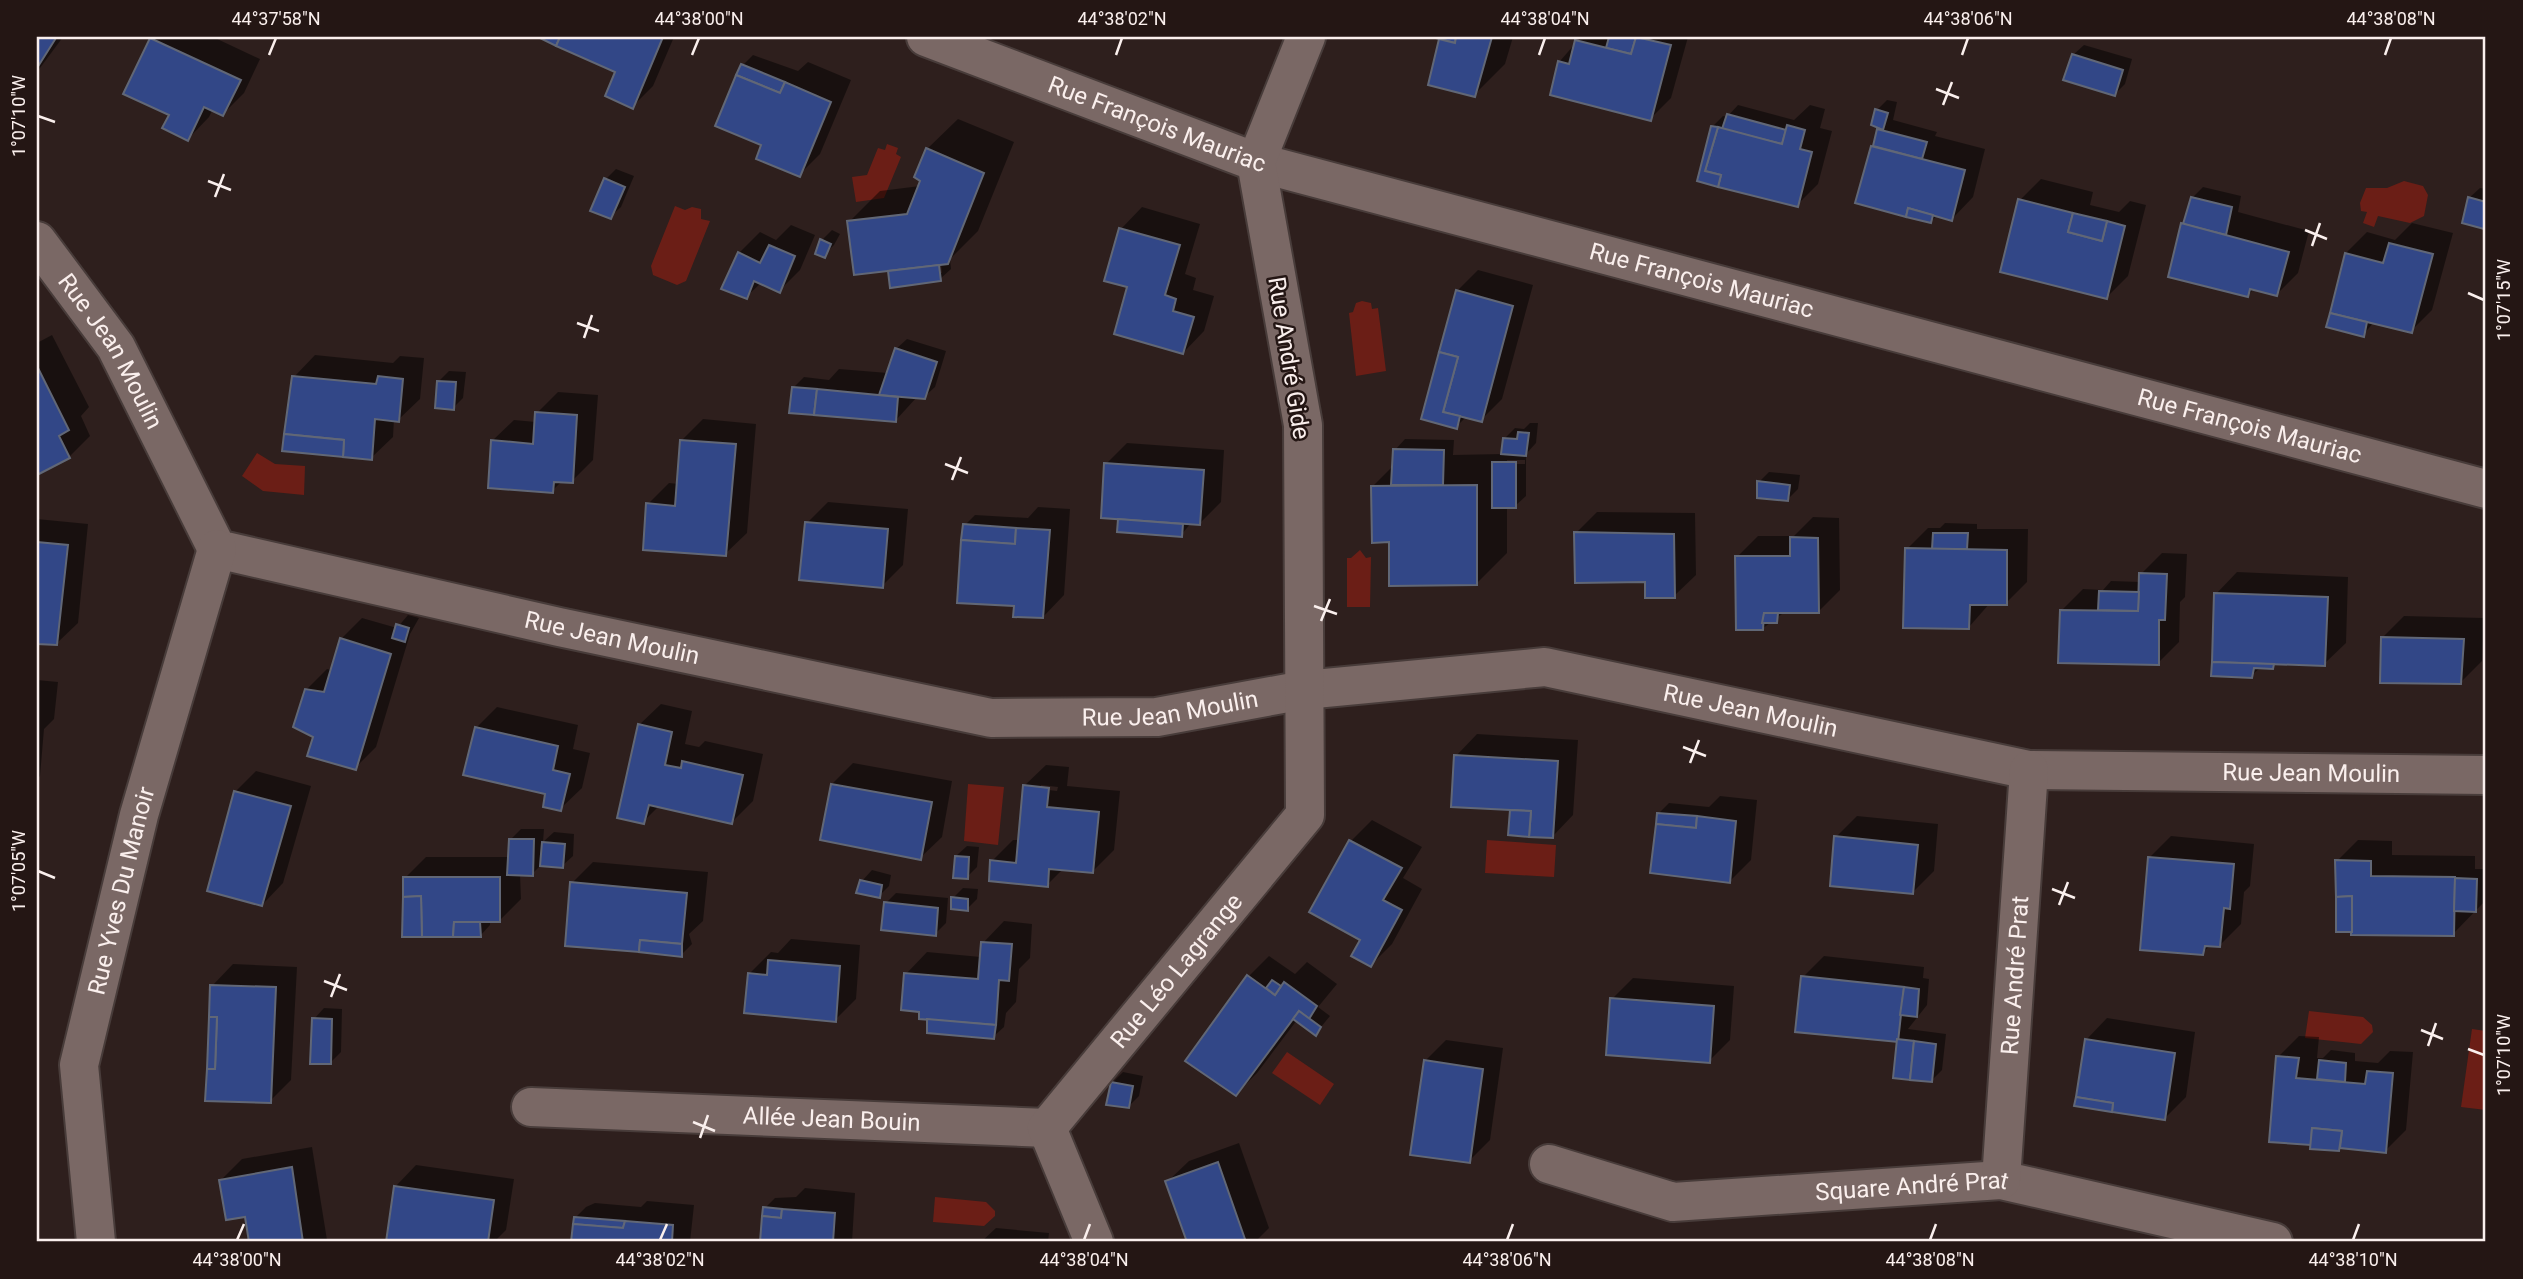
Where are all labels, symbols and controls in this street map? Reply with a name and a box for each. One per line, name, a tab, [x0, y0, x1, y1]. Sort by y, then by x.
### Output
text: 44°37'58"N	[231, 8, 321, 29]
text: 44°38'00"N	[654, 8, 744, 29]
text: 44°38'02"N	[1077, 8, 1167, 29]
text: 44°38'04"N	[1500, 8, 1590, 29]
text: 44°38'06"N	[1923, 8, 2013, 29]
text: 44°38'08"N	[2346, 8, 2436, 29]
street label: Rue François Mauriac	[1044, 70, 1269, 178]
text: 1°07'10"W	[8, 75, 29, 157]
street label: Rue François Mauriac	[1586, 237, 1817, 324]
text: 1°07'15"W	[2493, 259, 2514, 341]
street label: Rue Jean Moulin	[52, 268, 169, 433]
street label: Rue André Gide	[1262, 275, 1316, 441]
street label: Rue François Mauriac	[2134, 383, 2365, 469]
street label: Rue Jean Moulin	[522, 606, 702, 670]
street label: Rue Jean Moulin	[1661, 679, 1840, 743]
street label: Rue Jean Moulin	[1082, 685, 1260, 731]
street label: Rue Jean Moulin	[2222, 758, 2400, 788]
street label: Rue Yves Du Manoir	[82, 783, 161, 998]
text: 1°07'05"W	[8, 830, 29, 912]
street label: Rue Léo Lagrange	[1105, 888, 1248, 1054]
street label: Rue André Prat	[1996, 895, 2034, 1056]
text: 1°07'10"W	[2493, 1014, 2514, 1096]
street label: Allée Jean Bouin	[742, 1102, 921, 1137]
street label: Square André Prat	[1814, 1166, 2011, 1206]
text: 44°38'00"N	[192, 1249, 282, 1270]
text: 44°38'02"N	[615, 1249, 705, 1270]
text: 44°38'04"N	[1039, 1249, 1129, 1270]
text: 44°38'06"N	[1462, 1249, 1552, 1270]
text: 44°38'08"N	[1885, 1249, 1975, 1270]
text: 44°38'10"N	[2308, 1249, 2398, 1270]

